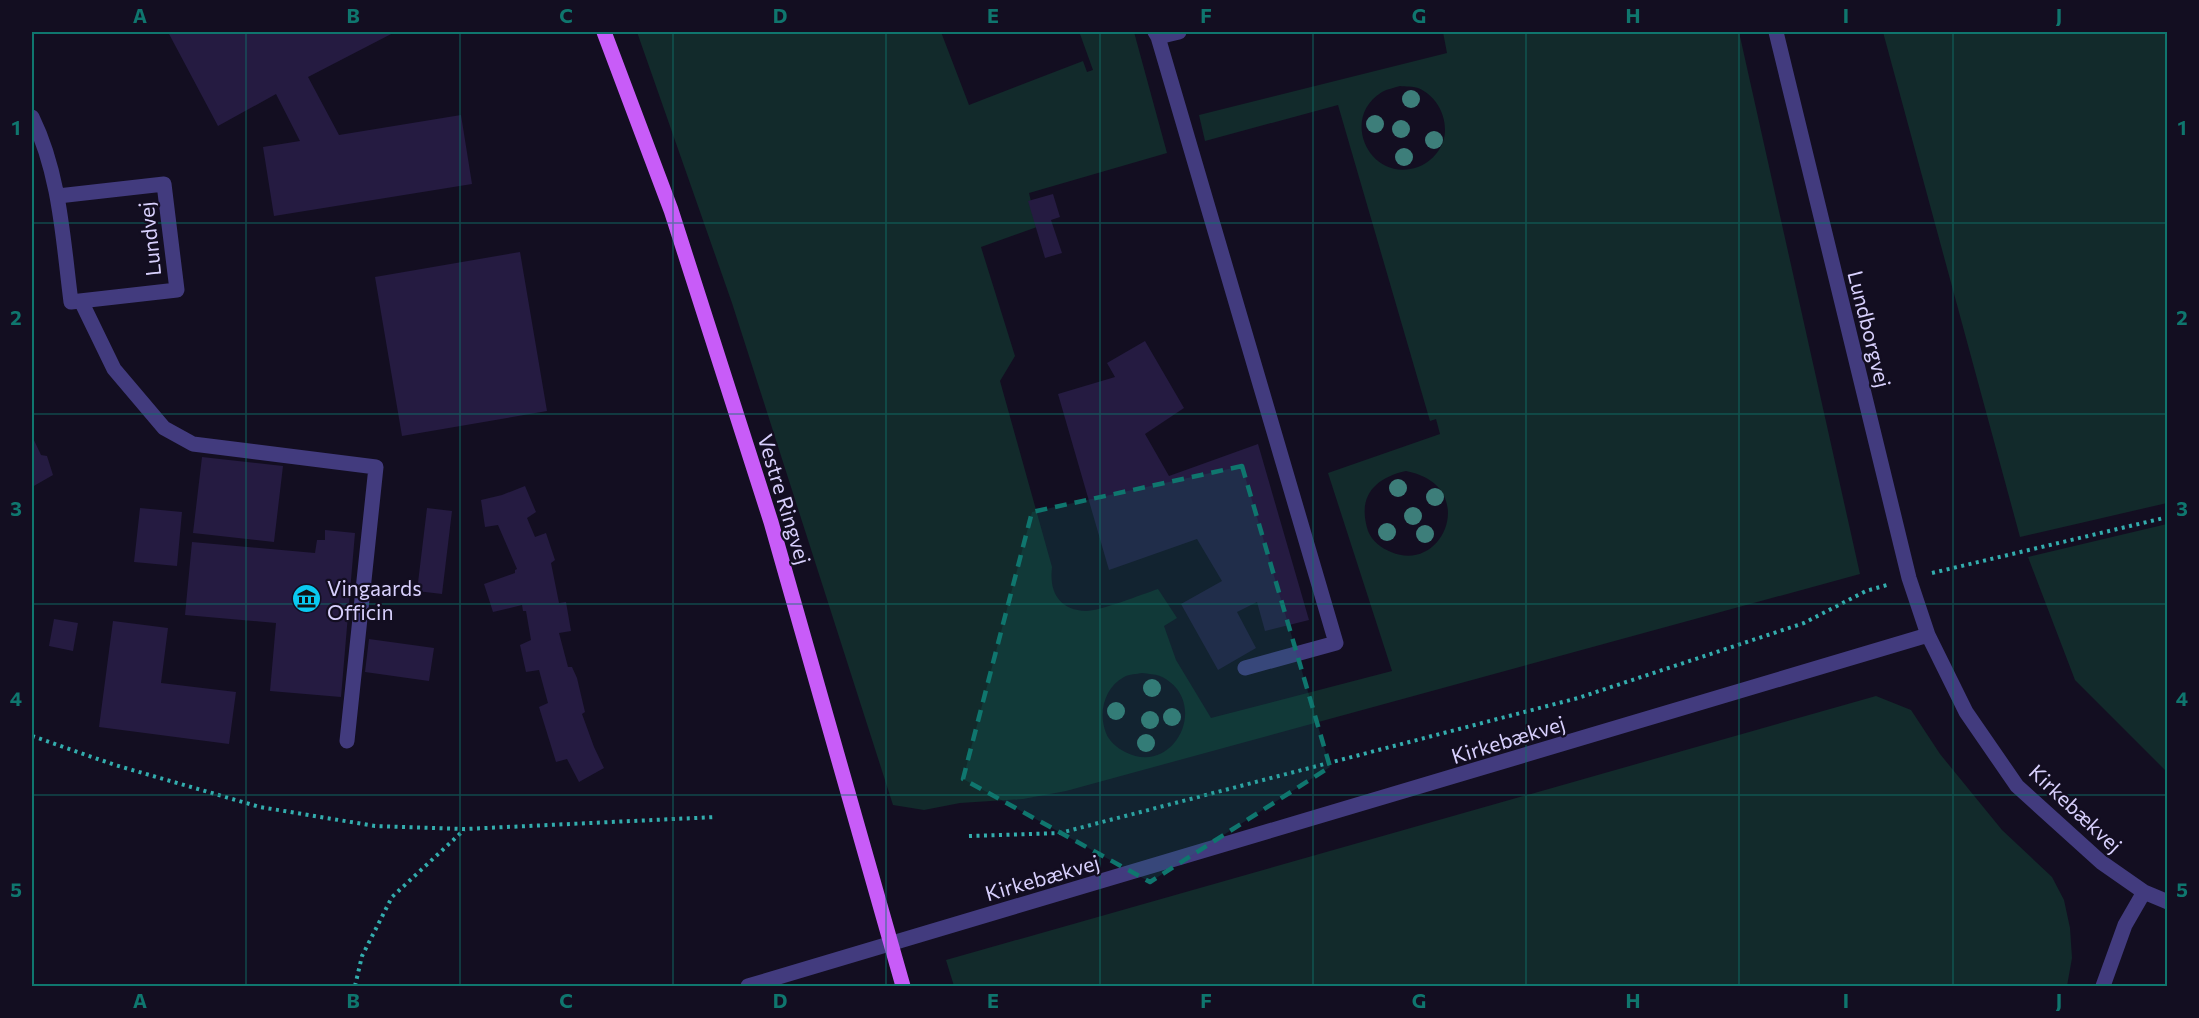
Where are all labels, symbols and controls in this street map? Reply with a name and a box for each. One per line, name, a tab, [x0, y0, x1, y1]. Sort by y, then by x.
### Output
text: A	[133, 3, 147, 27]
text: B	[346, 3, 360, 27]
text: C	[559, 3, 573, 27]
text: D	[773, 3, 787, 27]
text: E	[987, 3, 999, 27]
text: F	[1200, 3, 1212, 27]
text: G	[1412, 3, 1426, 27]
text: H	[1626, 3, 1641, 27]
text: I	[1843, 3, 1849, 27]
text: J	[2056, 3, 2062, 27]
text: 1	[11, 115, 21, 139]
text: 1	[2177, 115, 2187, 139]
street label: Lundvej	[133, 201, 165, 277]
street label: Lundborgvej	[1843, 268, 1897, 390]
text: 2	[10, 305, 22, 329]
text: 2	[2176, 305, 2188, 329]
street label: Vestre Ringvej	[753, 431, 817, 567]
text: 3	[10, 496, 22, 520]
text: 3	[2176, 496, 2188, 520]
place label: Vingaards Officin	[327, 575, 422, 624]
museum icon: Vingaards Officin	[290, 583, 322, 615]
text: 4	[10, 686, 22, 710]
text: 4	[2176, 686, 2188, 710]
street label: Kirkebækvej	[1448, 710, 1568, 768]
street label: Kirkebækvej	[2024, 759, 2128, 857]
street label: Kirkebækvej	[982, 849, 1102, 905]
text: 5	[10, 877, 22, 901]
text: 5	[2176, 877, 2188, 901]
text: A	[133, 988, 147, 1012]
text: B	[346, 988, 360, 1012]
text: C	[559, 988, 573, 1012]
text: D	[773, 988, 787, 1012]
text: E	[987, 988, 999, 1012]
text: F	[1200, 988, 1212, 1012]
text: G	[1412, 988, 1426, 1012]
text: H	[1626, 988, 1641, 1012]
text: I	[1843, 988, 1849, 1012]
text: J	[2056, 988, 2062, 1012]

